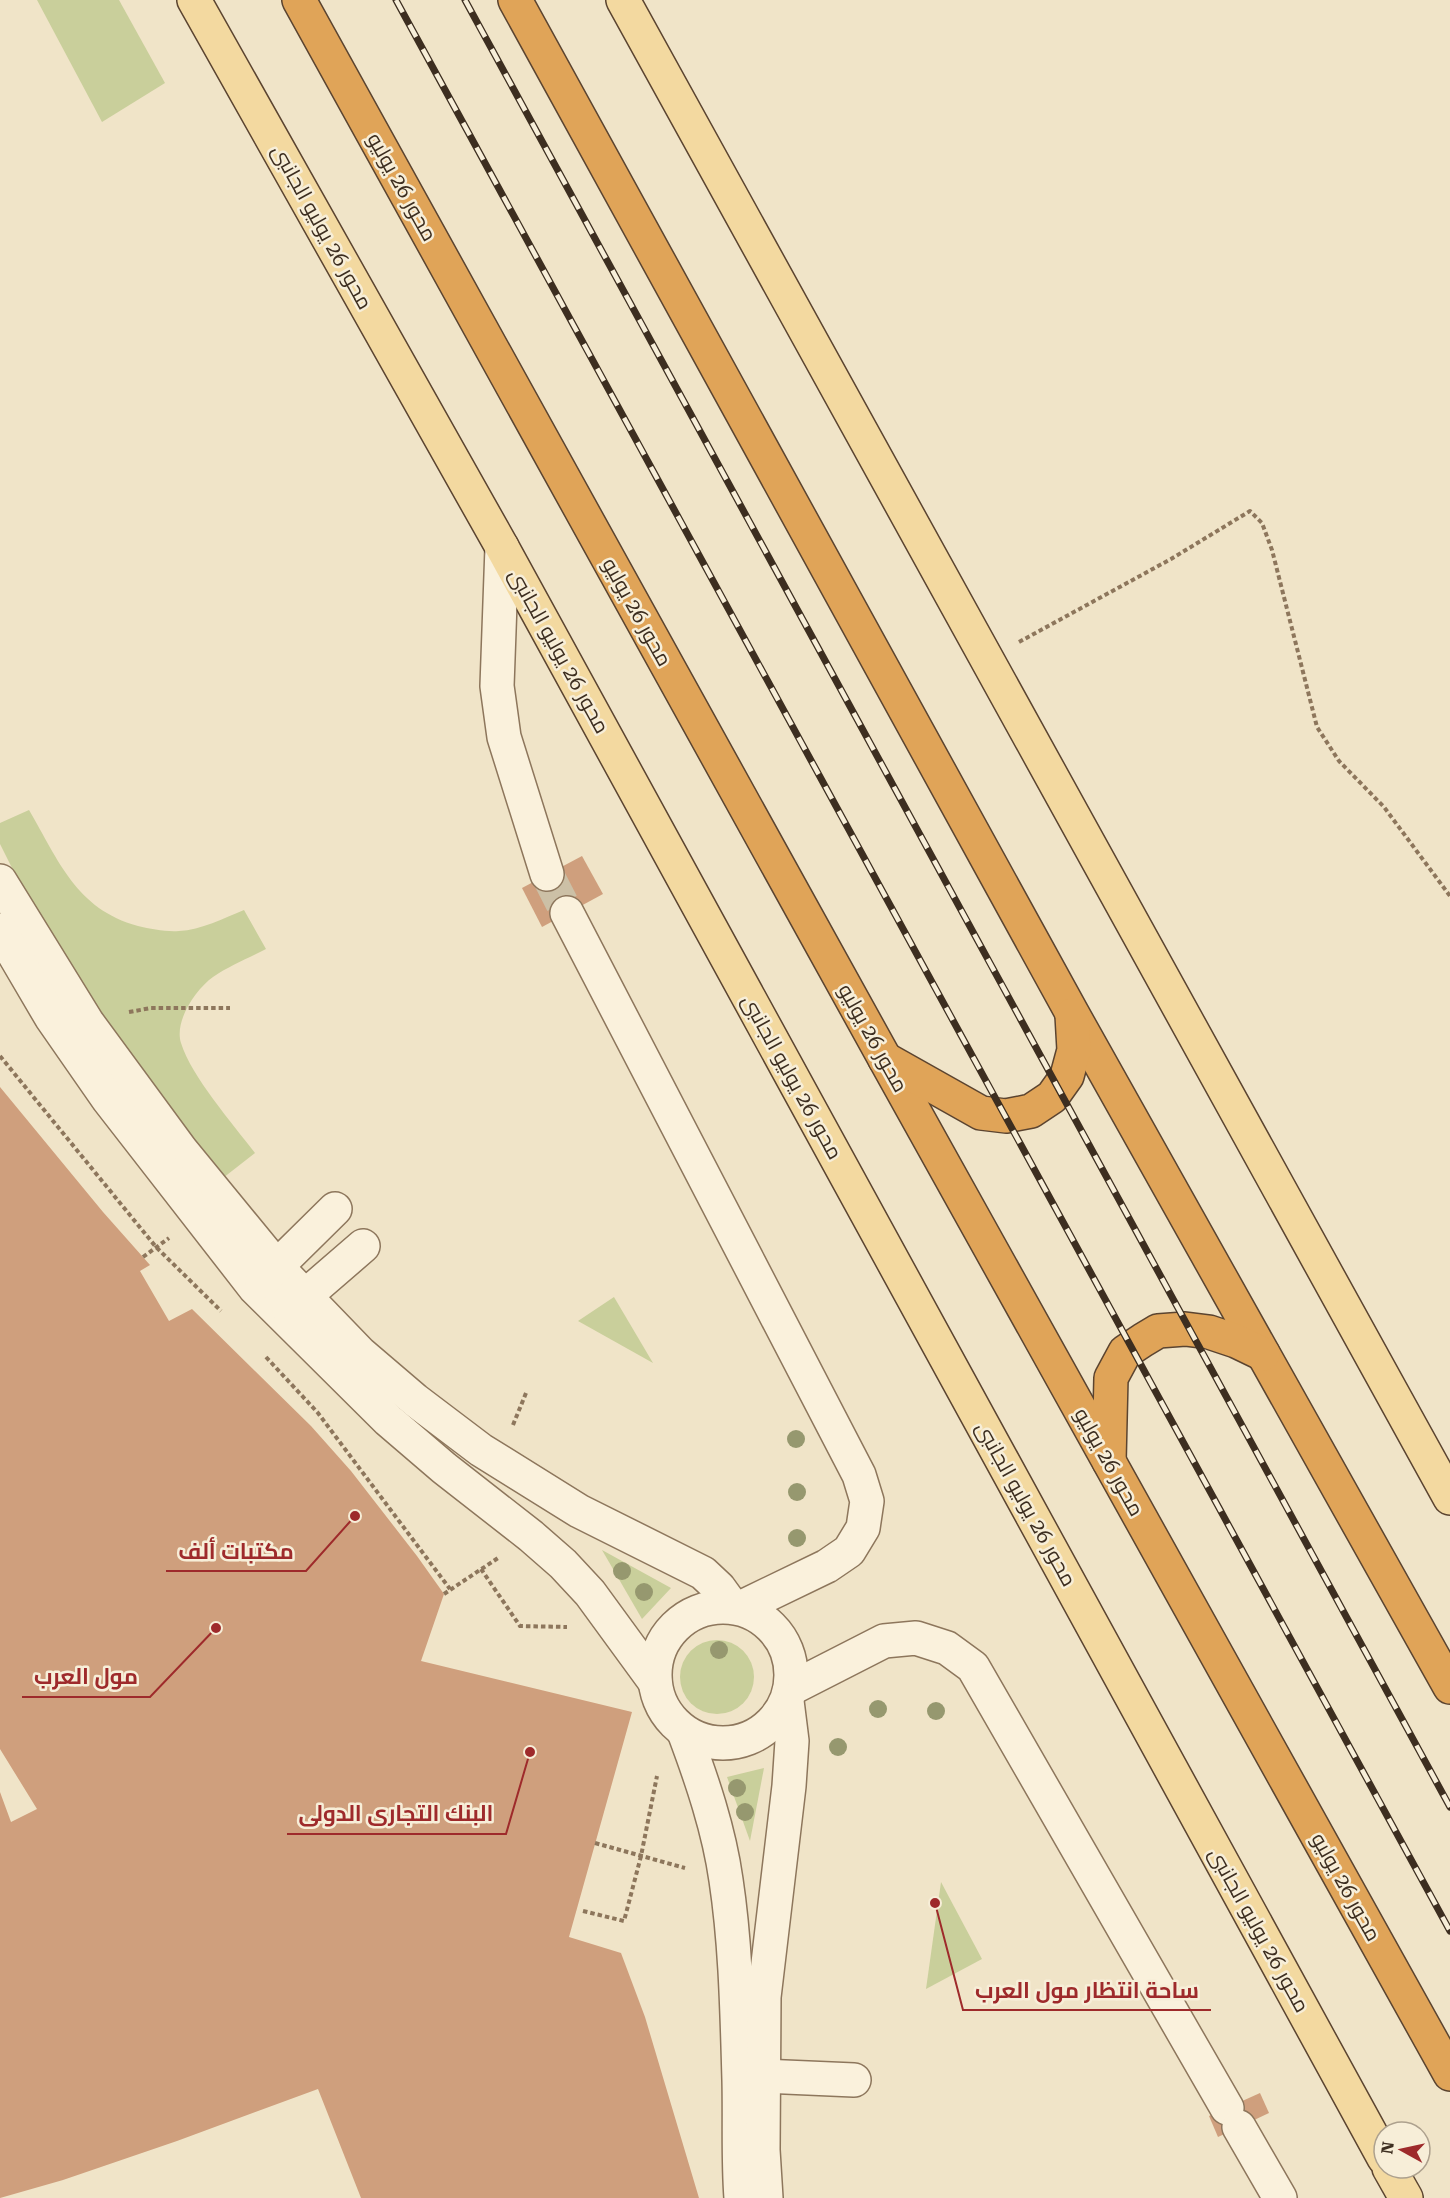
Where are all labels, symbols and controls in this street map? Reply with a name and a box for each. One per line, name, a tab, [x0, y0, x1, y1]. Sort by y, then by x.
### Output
street label: محور 26 يوليو	[362, 129, 442, 245]
street label: محور 26 يوليو الجانبى	[266, 141, 377, 314]
street label: محور 26 يوليو	[597, 554, 677, 670]
street label: محور 26 يوليو الجانبى	[503, 565, 614, 738]
street label: محور 26 يوليو	[833, 980, 913, 1096]
street label: محور 26 يوليو الجانبى	[736, 991, 847, 1164]
street label: محور 26 يوليو	[1069, 1404, 1149, 1520]
street label: محور 26 يوليو الجانبى	[970, 1418, 1081, 1591]
callout: مكتبات ألف	[166, 1531, 306, 1571]
text: مكتبات ألف	[178, 1537, 294, 1564]
callout: مول العرب	[22, 1657, 150, 1697]
text: مول العرب	[34, 1664, 138, 1690]
callout: البنك التجارى الدولى	[287, 1794, 506, 1834]
text: البنك التجارى الدولى	[299, 1801, 493, 1827]
street label: محور 26 يوليو	[1306, 1829, 1386, 1945]
street label: محور 26 يوليو الجانبى	[1203, 1844, 1314, 2017]
callout: ساحة انتظار مول العرب	[963, 1970, 1211, 2010]
text: ساحة انتظار مول العرب	[975, 1978, 1199, 2004]
north arrow	[1372, 2120, 1432, 2180]
text: N	[1377, 2141, 1398, 2155]

